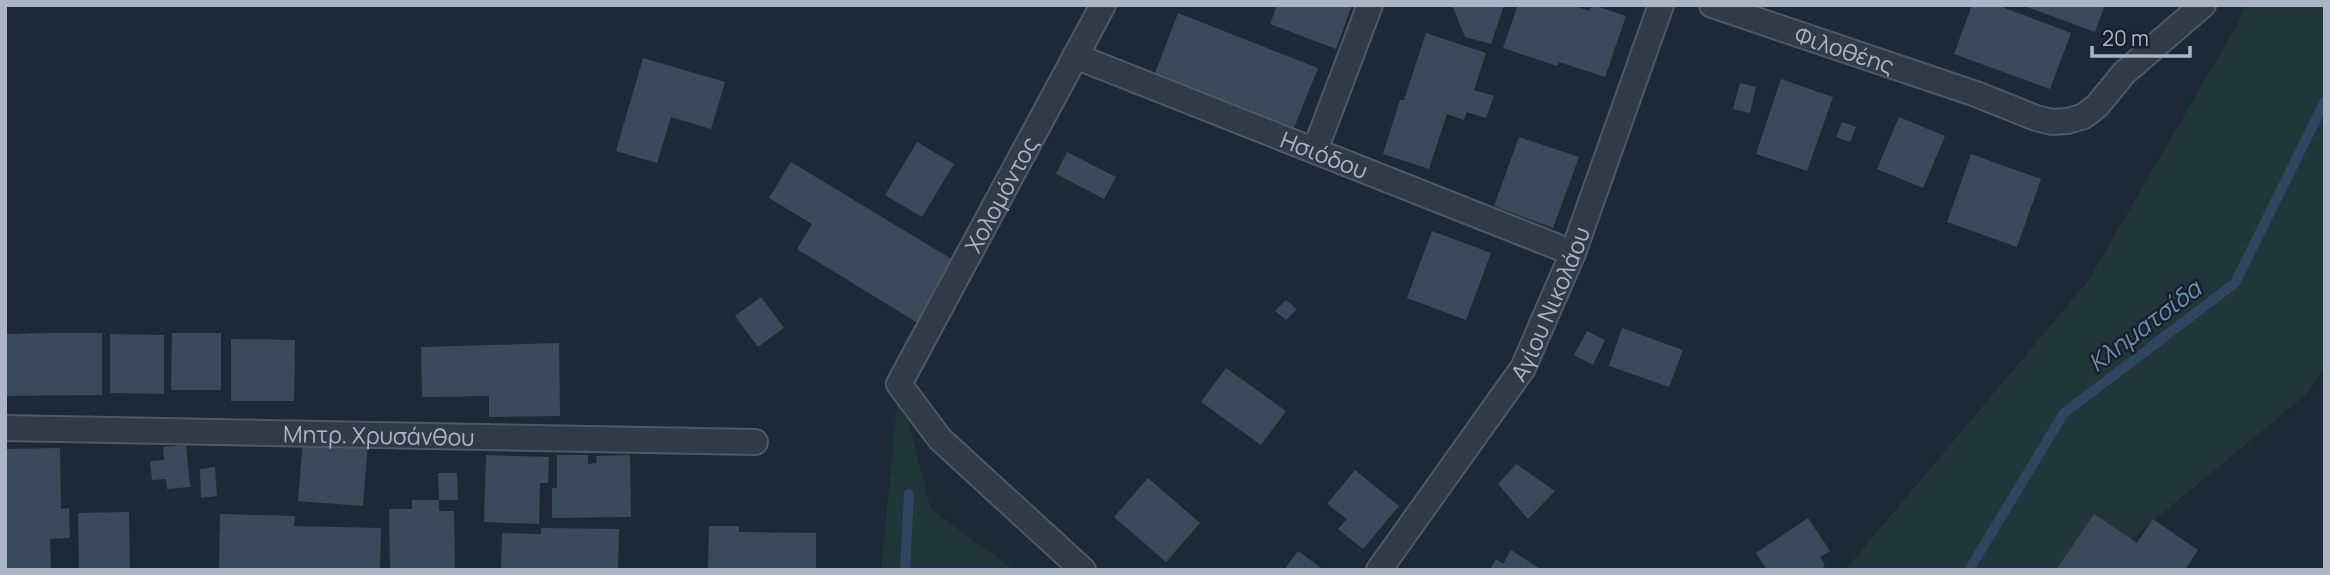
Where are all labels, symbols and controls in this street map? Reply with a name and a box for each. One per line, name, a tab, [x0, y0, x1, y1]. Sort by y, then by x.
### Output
scale bar	[2092, 14, 2190, 58]
street label: Φιλοθέης	[1791, 18, 1898, 81]
text: 20 m	[2102, 24, 2149, 52]
street label: Ησιόδου	[1276, 123, 1373, 186]
street label: Χολομόντος	[957, 130, 1045, 258]
street label: Αγίου Νικολάου	[1503, 222, 1597, 387]
water label: Κληματσίδα	[2081, 270, 2209, 378]
street label: Μητρ. Χρυσάνθου	[283, 417, 475, 453]

